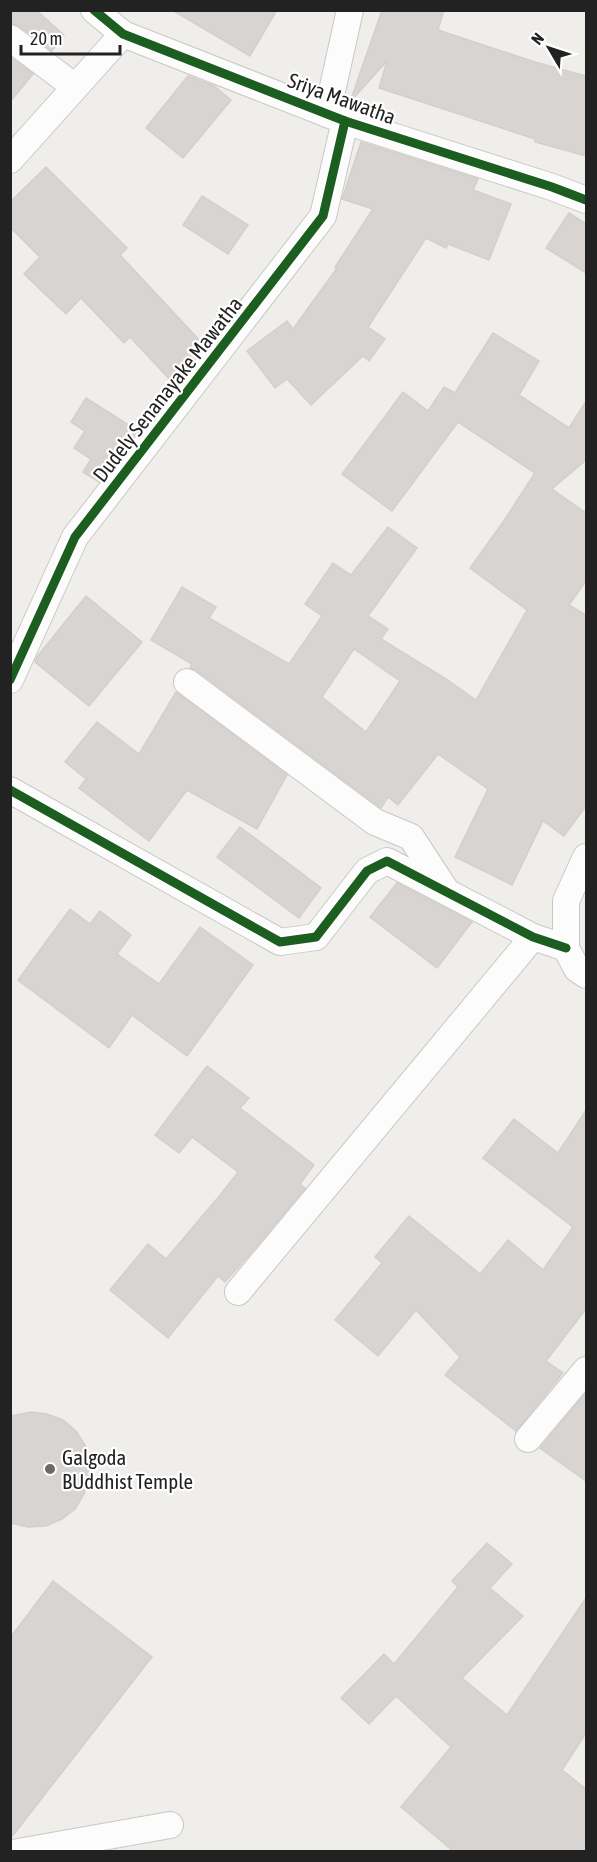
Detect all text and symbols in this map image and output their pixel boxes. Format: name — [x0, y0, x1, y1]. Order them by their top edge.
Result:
scale bar — [21, 18, 120, 56]
north arrow — [519, 18, 579, 78]
text: 20 m — [30, 28, 62, 49]
text: N — [527, 29, 547, 48]
street label: Sriya Mawatha — [285, 67, 399, 129]
street label: Dudely Senanayake Mawatha — [87, 292, 247, 486]
place label: Galgoda BUddhist Temple — [62, 1445, 193, 1493]
marker: Galgoda BUddhist Temple — [43, 1462, 57, 1476]

